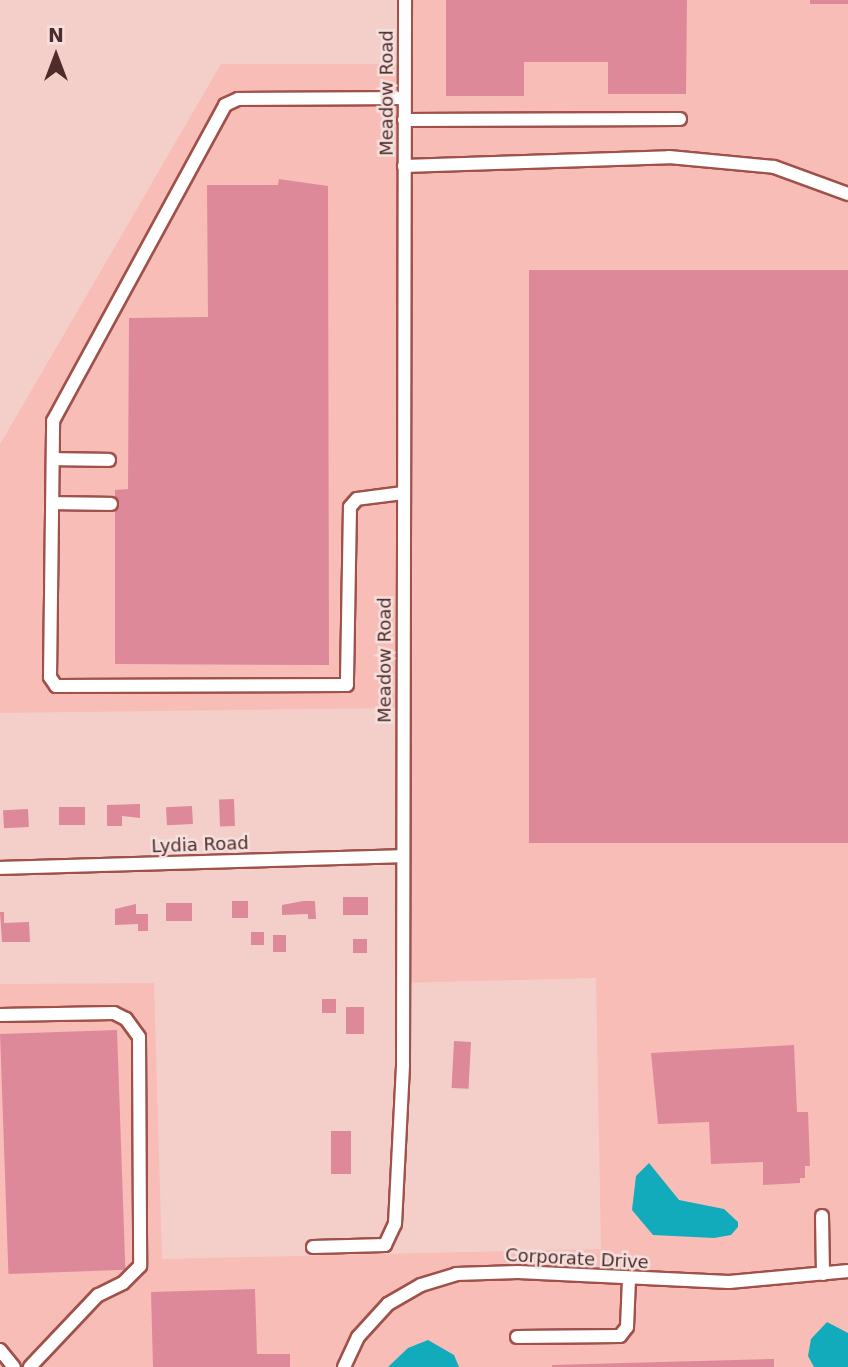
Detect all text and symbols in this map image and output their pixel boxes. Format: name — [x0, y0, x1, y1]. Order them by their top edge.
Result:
north arrow — [21, 21, 91, 91]
text: N — [48, 24, 64, 46]
street label: Meadow Road — [376, 30, 398, 156]
street label: Meadow Road — [374, 597, 396, 723]
street label: Lydia Road — [151, 833, 249, 857]
street label: Corporate Drive — [505, 1244, 649, 1274]

